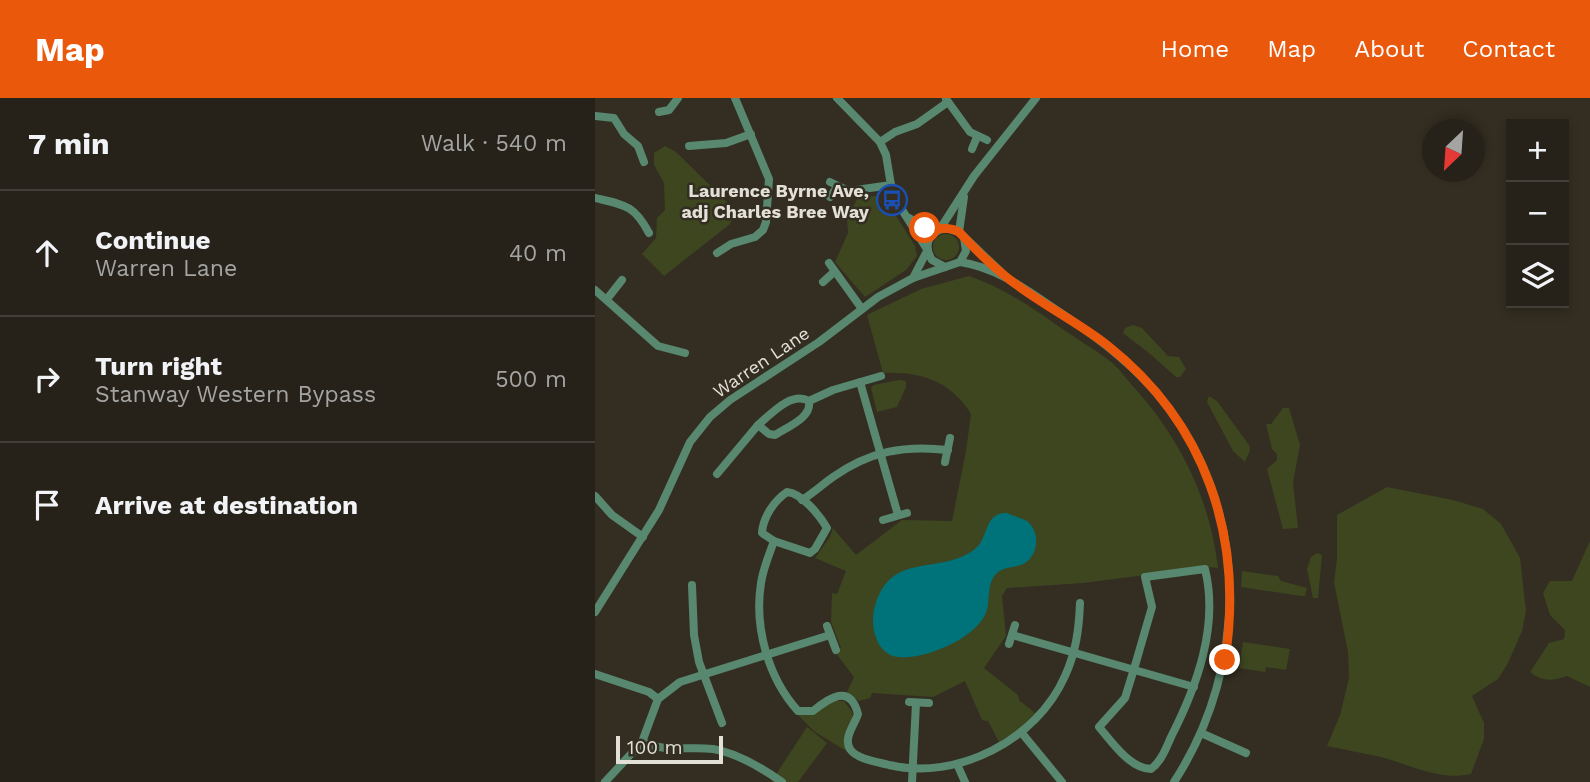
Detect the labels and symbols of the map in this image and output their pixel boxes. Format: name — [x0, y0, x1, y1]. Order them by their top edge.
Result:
north arrow — [1422, 119, 1485, 182]
place label: Laurence Byrne Ave, adj Charles Bree Way — [682, 180, 870, 222]
bus stop icon: Laurence Byrne Ave, adj Charles Bree Way — [875, 183, 909, 217]
route start — [909, 212, 940, 243]
street label: Warren Lane — [709, 322, 813, 402]
route end — [1209, 644, 1240, 675]
scale bar — [616, 733, 723, 765]

